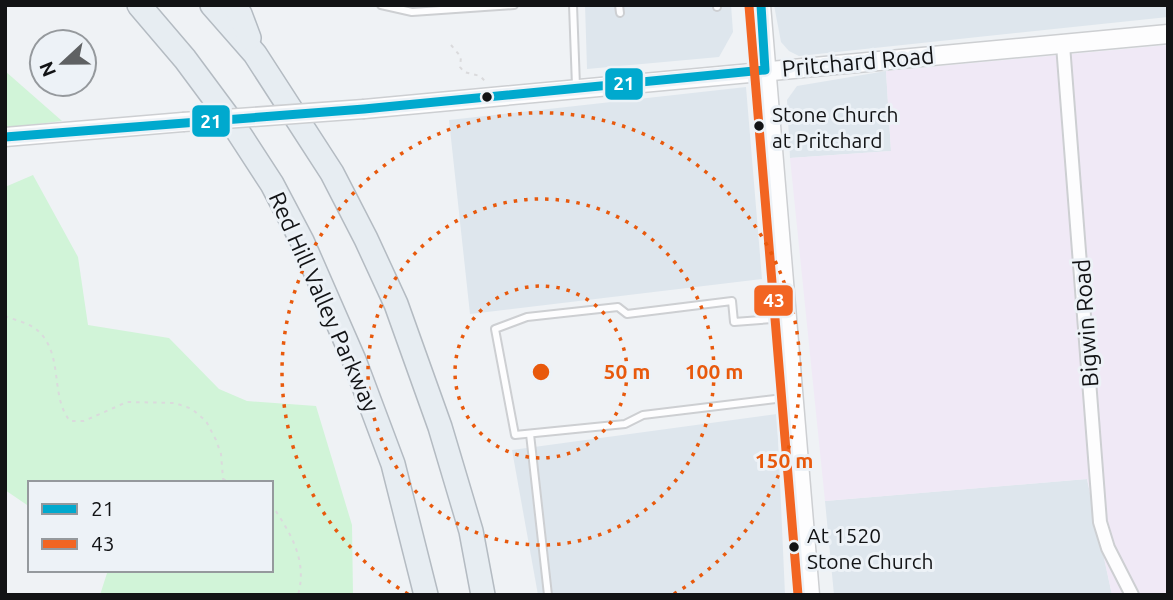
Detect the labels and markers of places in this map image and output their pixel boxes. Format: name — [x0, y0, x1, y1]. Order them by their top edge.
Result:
unlabelled marker — [480, 90, 494, 104]
place label: Stone Church at Pritchard — [772, 102, 898, 152]
marker: Stone Church at Pritchard — [752, 119, 766, 133]
centre of rings — [529, 360, 553, 384]
place label: At 1520 Stone Church — [807, 523, 933, 573]
marker: At 1520 Stone Church — [787, 540, 801, 554]

